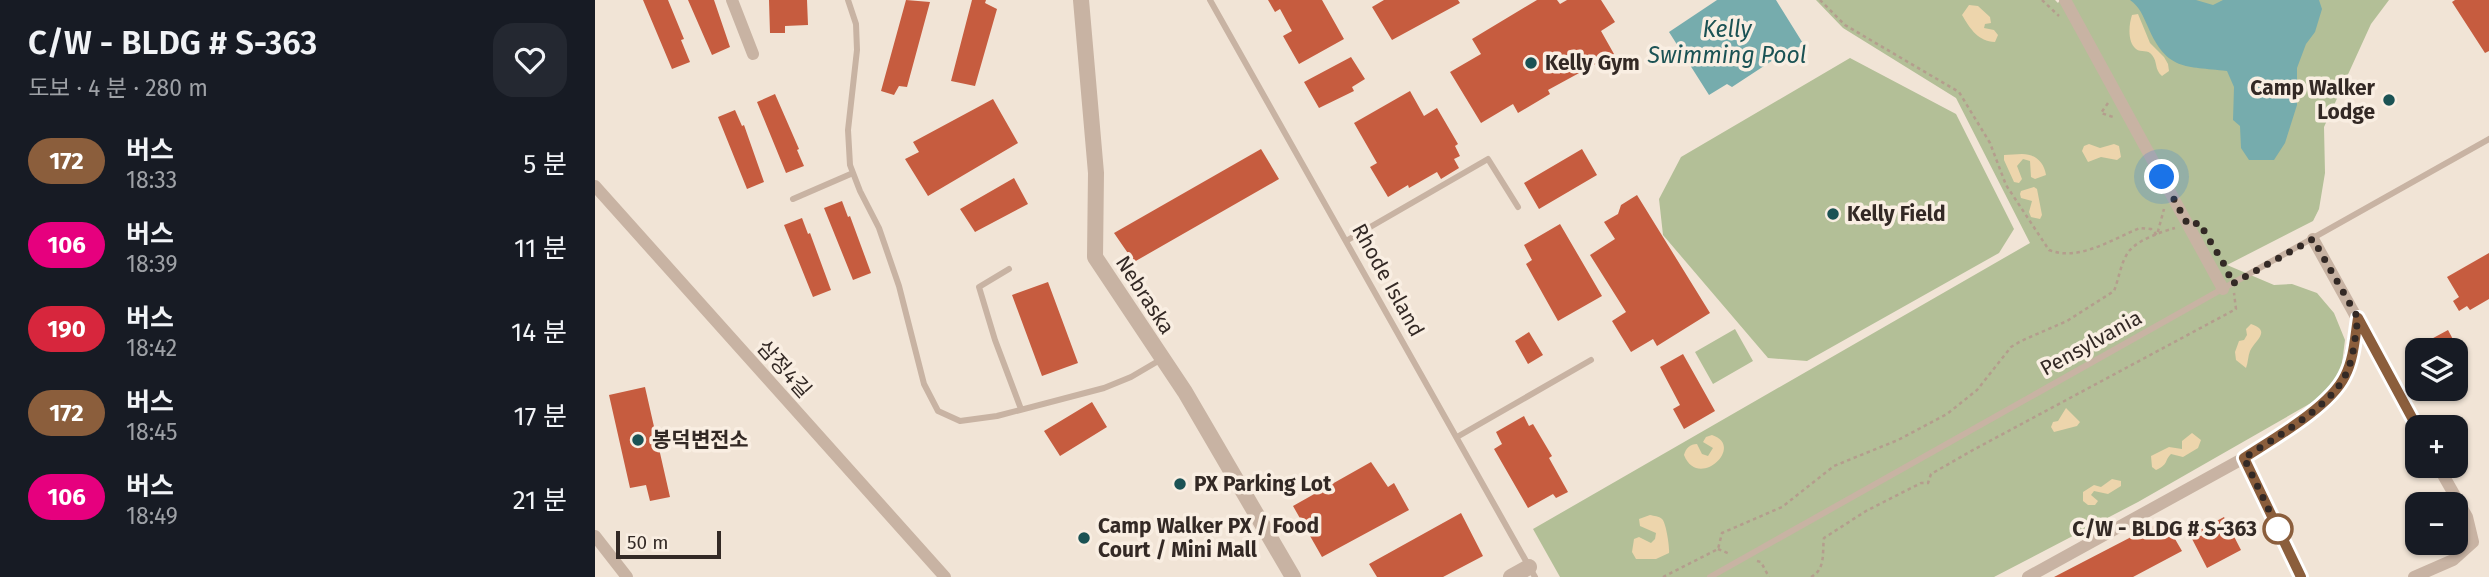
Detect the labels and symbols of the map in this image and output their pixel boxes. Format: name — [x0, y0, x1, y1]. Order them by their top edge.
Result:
water label: Kelly Swimming Pool — [1647, 15, 1806, 69]
place label: Kelly Gym — [1545, 50, 1640, 76]
marker: Kelly Gym — [1523, 55, 1539, 71]
place label: Camp Walker Lodge — [2250, 75, 2376, 125]
marker: Camp Walker Lodge — [2381, 92, 2397, 108]
your location — [2144, 159, 2179, 194]
place label: Kelly Field — [1847, 201, 1946, 227]
marker: Kelly Field — [1825, 206, 1841, 222]
street label: Rhode Island — [1346, 219, 1430, 341]
street label: Nebraska — [1110, 251, 1180, 339]
street label: Pensylvania — [2036, 304, 2146, 382]
street label: 삼정4길 — [751, 335, 817, 403]
place label: 봉덕변전소 — [652, 427, 749, 453]
marker: 봉덕변전소 — [630, 432, 646, 448]
place label: PX Parking Lot — [1194, 471, 1332, 497]
marker: PX Parking Lot — [1172, 476, 1188, 492]
place label: Camp Walker PX / Food Court / Mini Mall — [1098, 513, 1319, 563]
marker: C/W - BLDG # S-363 — [2263, 514, 2293, 544]
place label: C/W - BLDG # S-363 — [2072, 516, 2257, 542]
scale bar — [616, 528, 721, 560]
marker: Camp Walker PX / Food Court / Mini Mall — [1076, 530, 1092, 546]

